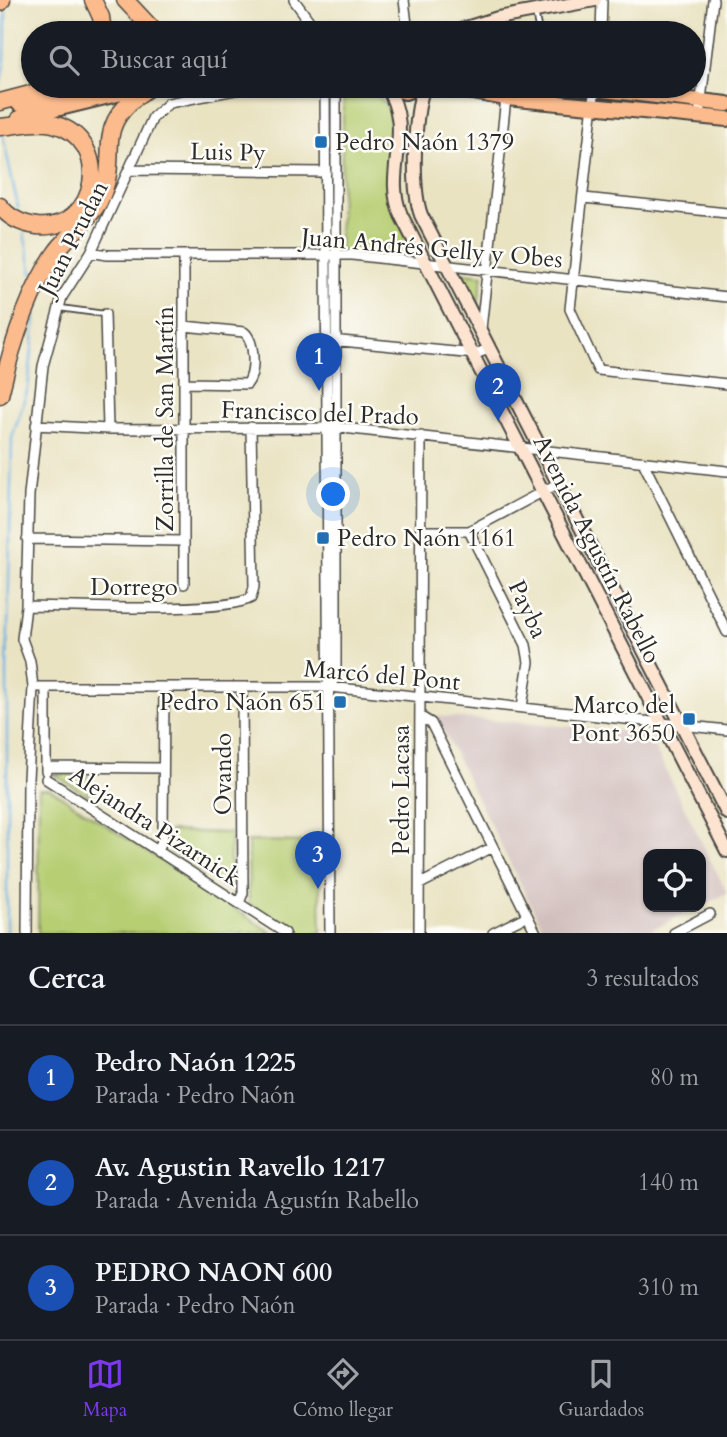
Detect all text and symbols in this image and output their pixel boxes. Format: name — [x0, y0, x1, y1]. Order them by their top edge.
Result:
search box — [21, 21, 706, 98]
icon: search — [45, 41, 83, 79]
text: Buscar aquí — [101, 42, 228, 77]
place label: Pedro Naón 1379 — [335, 126, 514, 159]
marker: Pedro Naón 1379 — [313, 134, 329, 150]
street label: Luis Py — [190, 135, 266, 170]
street label: Juan Prudan — [29, 175, 117, 304]
street label: Juan Andrés Gelly y Obes — [297, 220, 564, 276]
street label: Zorrilla de San Martín — [149, 306, 182, 532]
pin: 1 — [296, 333, 342, 391]
pin: 2 — [475, 363, 521, 421]
street label: Francisco del Prado — [221, 394, 419, 433]
street label: Avenida Agustín Rabello — [525, 429, 669, 669]
your location — [316, 477, 350, 511]
place label: Pedro Naón 1161 — [337, 522, 516, 555]
marker: Pedro Naón 1161 — [315, 530, 331, 546]
street label: Dorrego — [90, 571, 178, 604]
street label: Payba — [500, 575, 556, 644]
street label: Marcó del Pont — [302, 652, 462, 699]
place label: Pedro Naón 651 — [159, 686, 326, 719]
place label: Marco del Pont 3650 — [571, 689, 675, 750]
marker: Pedro Naón 651 — [332, 694, 348, 710]
marker: Marco del Pont 3650 — [681, 711, 697, 727]
street label: Pedro Lacasa — [385, 724, 418, 855]
street label: Ovando — [207, 733, 240, 815]
street label: Alejandra Pizarnick — [63, 759, 247, 894]
pin: 3 — [295, 831, 341, 889]
map controls — [643, 849, 706, 912]
button: locate — [643, 849, 706, 912]
text: Cerca — [28, 958, 106, 999]
text: 3 resultados — [586, 963, 699, 994]
text: Pedro Naón 1225 — [95, 1045, 296, 1080]
text: 1 — [45, 1062, 57, 1093]
text: 80 m — [650, 1062, 699, 1093]
text: Parada · Pedro Naón — [95, 1080, 296, 1111]
text: Av. Agustin Ravello 1217 — [95, 1150, 385, 1185]
text: 2 — [45, 1167, 57, 1198]
text: 140 m — [638, 1167, 699, 1198]
text: Parada · Avenida Agustín Rabello — [95, 1185, 419, 1216]
text: PEDRO NAON 600 — [95, 1255, 332, 1290]
text: 3 — [45, 1272, 57, 1303]
text: 310 m — [638, 1272, 699, 1303]
text: Parada · Pedro Naón — [95, 1290, 296, 1321]
tab: Mapa — [83, 1355, 127, 1423]
tab: Cómo llegar — [293, 1355, 393, 1423]
tab: Guardados — [559, 1355, 644, 1423]

